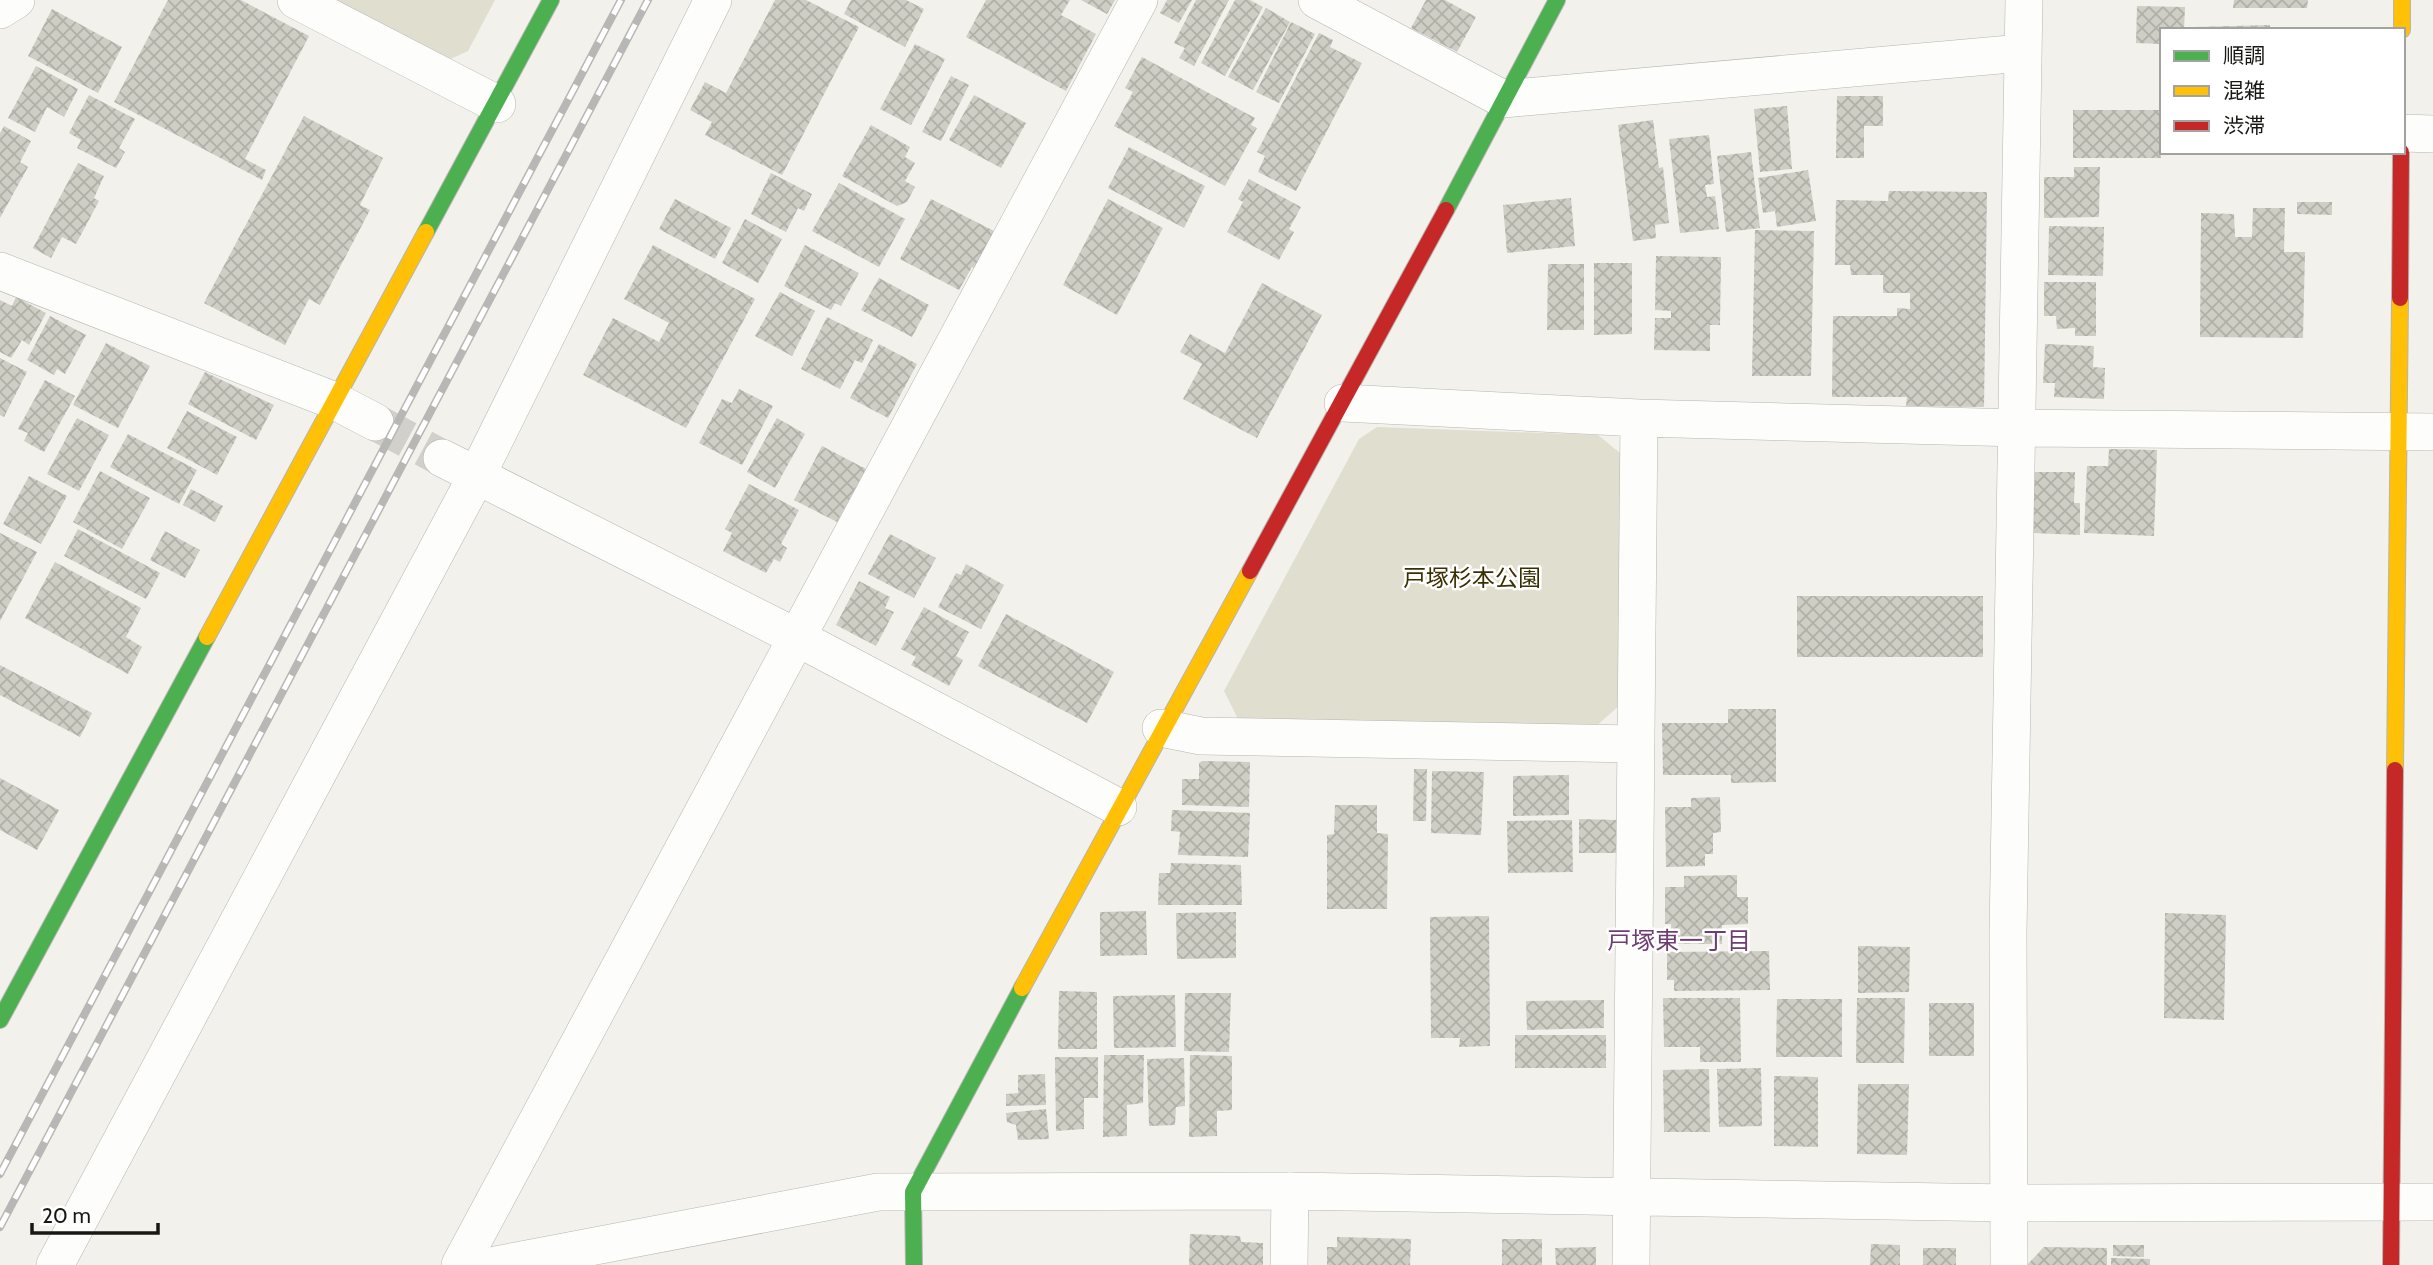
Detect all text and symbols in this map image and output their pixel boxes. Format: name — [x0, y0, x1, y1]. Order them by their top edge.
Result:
legend — [2160, 28, 2405, 154]
text: 順調 — [2223, 43, 2265, 68]
text: 混雑 — [2223, 78, 2265, 103]
text: 渋滞 — [2223, 113, 2265, 138]
park label: 戸塚杉本公園 — [1403, 564, 1541, 592]
district label: 戸塚東一丁目 — [1607, 926, 1751, 955]
scale bar — [32, 1192, 158, 1236]
text: 20 m — [42, 1203, 91, 1228]

